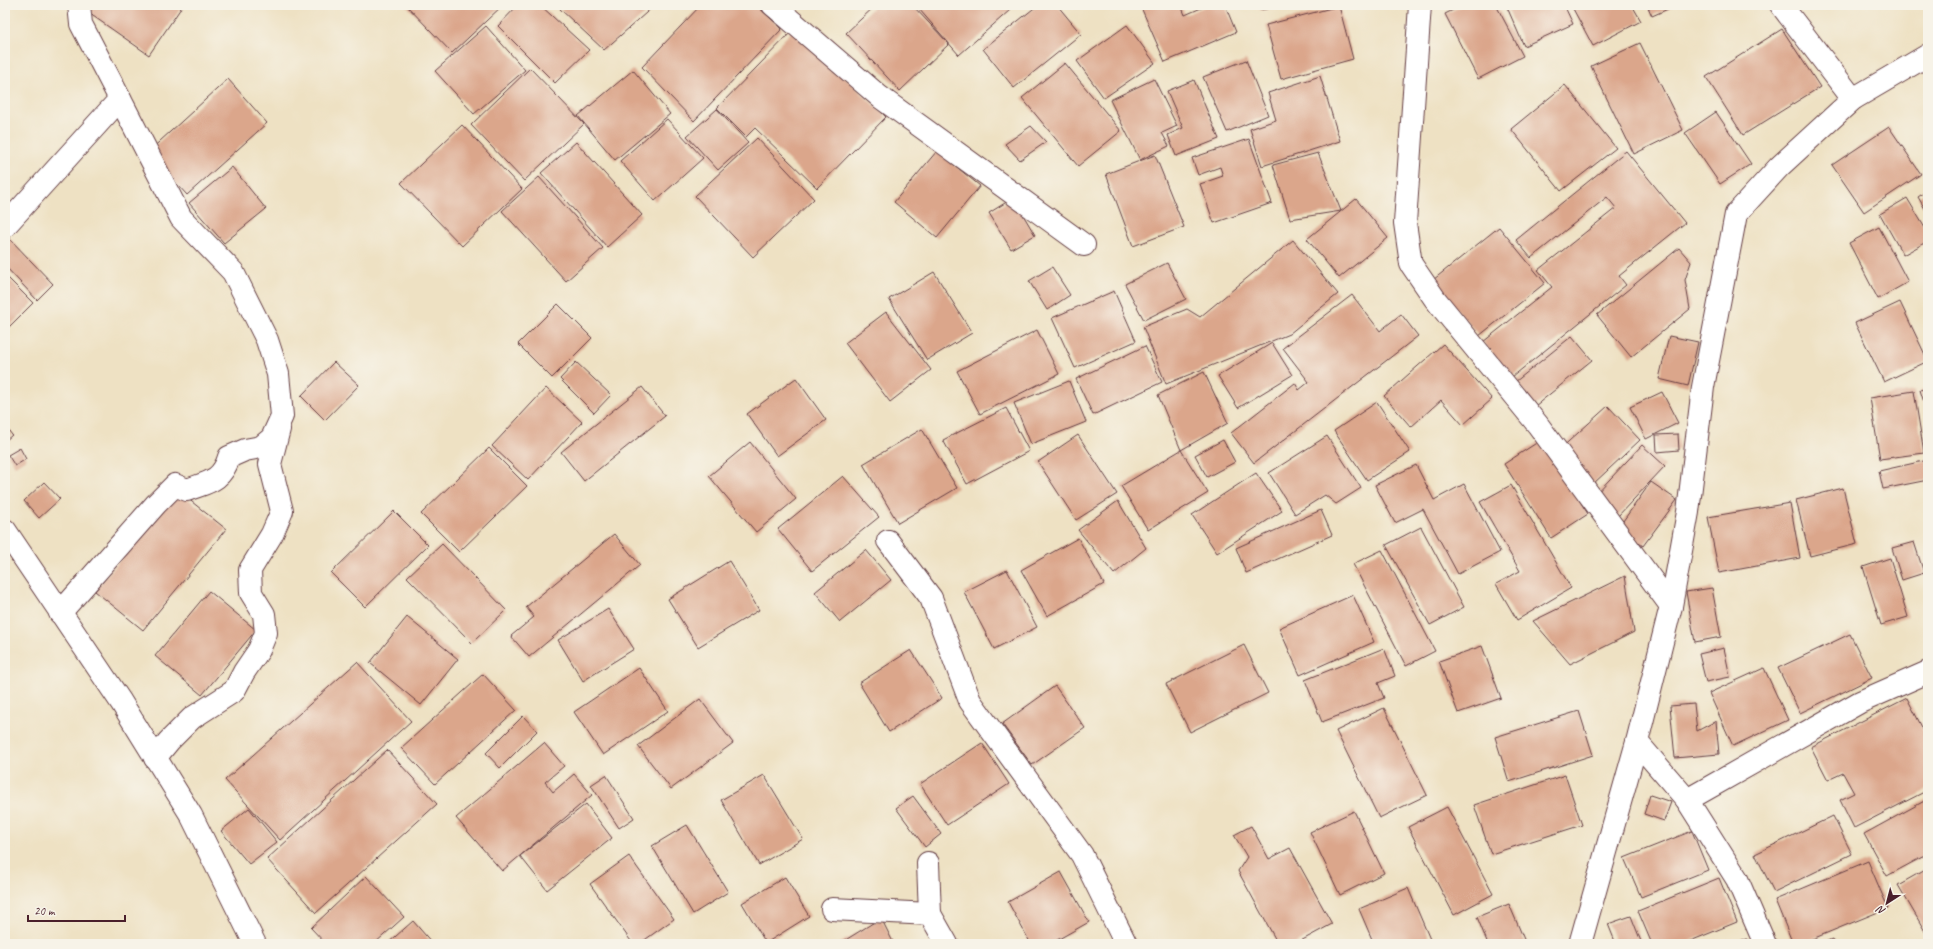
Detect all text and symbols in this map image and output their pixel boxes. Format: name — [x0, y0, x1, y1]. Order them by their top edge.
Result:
north arrow — [1867, 883, 1907, 923]
scale bar — [28, 897, 125, 923]
text: N — [1872, 902, 1888, 919]
text: 20 m — [34, 903, 56, 919]

